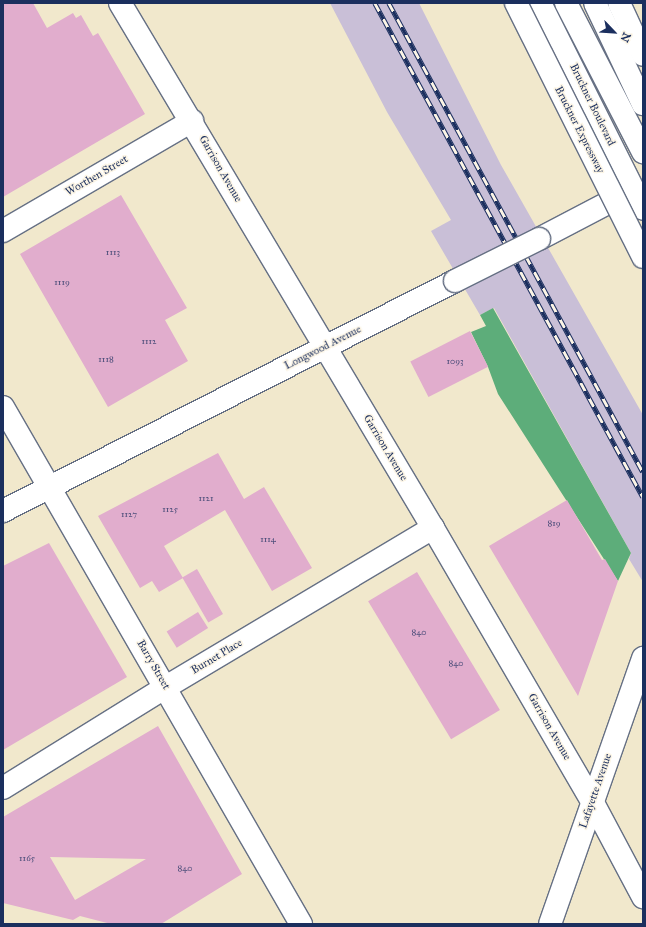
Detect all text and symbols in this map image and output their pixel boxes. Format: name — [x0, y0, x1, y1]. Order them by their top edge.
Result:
north arrow — [594, 12, 634, 52]
text: N — [617, 30, 633, 44]
street label: Bruckner Boulevard — [566, 62, 618, 148]
street label: Bruckner Expressway — [551, 84, 607, 176]
street label: Garrison Avenue — [196, 133, 244, 205]
street label: Worthen Street — [63, 153, 131, 199]
house number: 1113 — [106, 247, 120, 257]
house number: 1119 — [54, 277, 70, 287]
street label: Longwood Avenue — [282, 323, 364, 373]
house number: 1112 — [141, 336, 157, 346]
house number: 1118 — [98, 354, 114, 364]
house number: 1093 — [446, 356, 464, 366]
street label: Garrison Avenue — [360, 412, 410, 484]
house number: 1121 — [198, 493, 214, 503]
house number: 1125 — [162, 504, 178, 514]
house number: 1127 — [121, 509, 137, 519]
house number: 819 — [547, 518, 561, 528]
house number: 1114 — [260, 534, 276, 544]
house number: 840 — [411, 627, 427, 637]
street label: Burnet Place — [189, 637, 245, 677]
street label: Barry Street — [134, 638, 172, 692]
house number: 840 — [448, 658, 464, 668]
street label: Garrison Avenue — [525, 691, 573, 763]
street label: Lafayette Avenue — [577, 752, 615, 830]
house number: 1165 — [19, 853, 35, 863]
house number: 840 — [177, 863, 193, 873]

